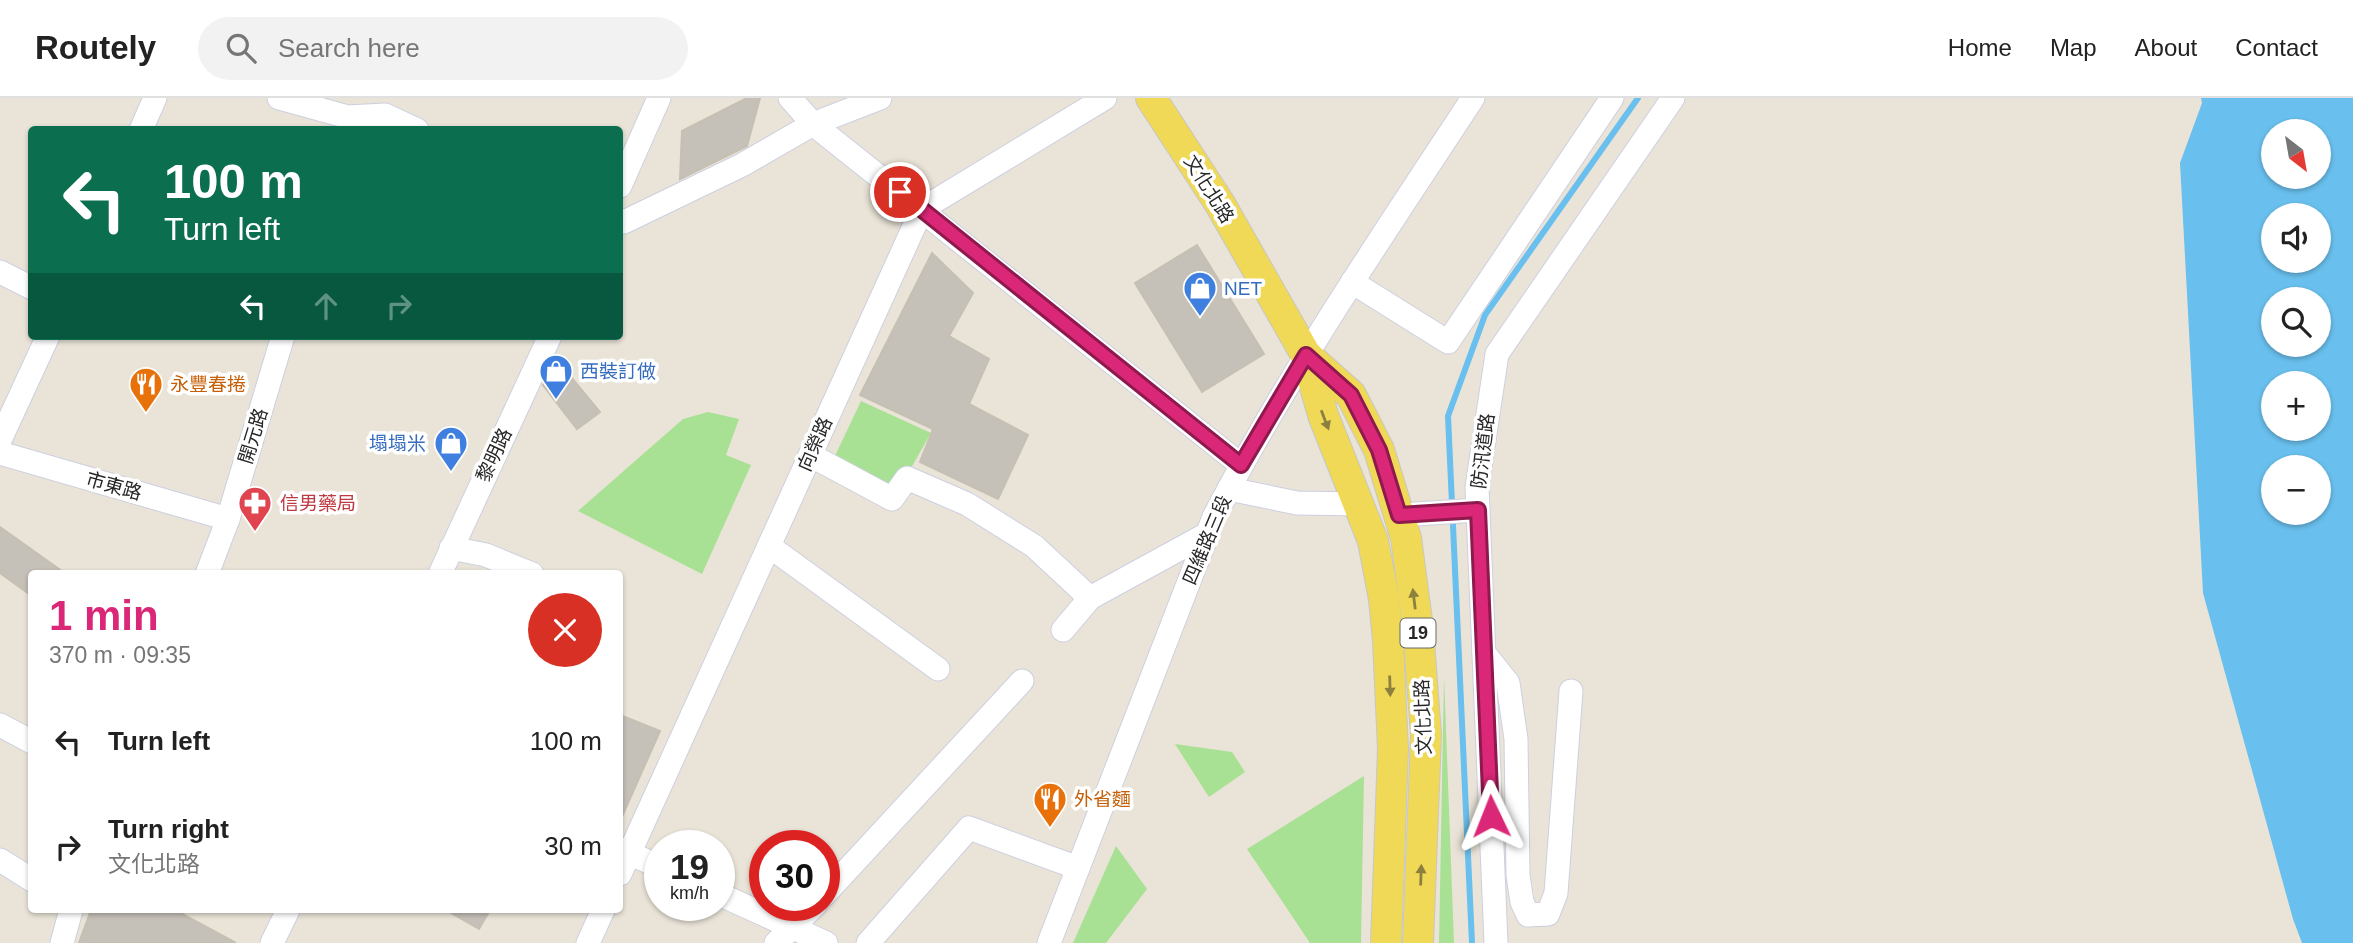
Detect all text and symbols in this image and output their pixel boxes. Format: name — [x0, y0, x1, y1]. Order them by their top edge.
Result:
search box — [198, 17, 688, 80]
text: Routely — [35, 29, 156, 66]
icon: search — [222, 29, 260, 67]
text: Search here — [278, 33, 420, 63]
text: Home — [1948, 34, 2012, 61]
text: Map — [2050, 34, 2097, 61]
text: About — [2135, 34, 2197, 61]
text: Contact — [2235, 34, 2318, 61]
north arrow — [2261, 119, 2331, 189]
map controls — [2261, 119, 2331, 525]
street label: 文化北路 — [1180, 151, 1238, 227]
icon: left — [49, 154, 140, 245]
text: 100 m — [164, 154, 303, 208]
pin — [870, 162, 930, 222]
icon: arrive — [881, 173, 919, 211]
button: sound — [2261, 203, 2331, 273]
text: Turn left — [164, 211, 280, 247]
shop icon: NET — [1181, 269, 1219, 318]
place label: NET — [1224, 278, 1262, 299]
icon: left — [234, 287, 272, 325]
icon: ahead — [307, 287, 345, 325]
icon: right — [380, 287, 418, 325]
button: search — [2261, 287, 2331, 357]
shop icon: 西裝訂做 — [537, 352, 575, 401]
place label: 西裝訂做 — [580, 361, 656, 382]
restaurant icon: 永豐春捲 — [127, 365, 165, 414]
button: + — [2261, 371, 2331, 441]
place label: 永豐春捲 — [170, 374, 246, 395]
street label: 開元路 — [235, 406, 271, 466]
one-way arrow — [1320, 410, 1331, 431]
street label: 防汛道路 — [1468, 412, 1498, 490]
street label: 向榮路 — [794, 414, 836, 474]
shop icon: 塌塌米 — [432, 424, 470, 473]
street label: 黎明路 — [472, 425, 516, 485]
place label: 塌塌米 — [369, 433, 426, 454]
button: − — [2261, 455, 2331, 525]
street label: 市東路 — [84, 468, 144, 504]
pharmacy icon: 信男藥局 — [236, 484, 274, 533]
street label: 四維路三段 — [1179, 492, 1235, 588]
place label: 信男藥局 — [280, 493, 356, 514]
one-way arrow — [1408, 588, 1419, 610]
text: 1 min — [49, 592, 159, 639]
button: close — [528, 593, 602, 667]
road number: 19 — [1400, 618, 1436, 648]
text: 370 m · 09:35 — [49, 642, 191, 668]
one-way arrow — [1385, 676, 1396, 698]
street label: 文化北路 — [1411, 679, 1435, 755]
icon: left — [49, 723, 87, 761]
text: Turn left — [108, 726, 210, 756]
text: 100 m — [530, 726, 602, 756]
position arrow — [1454, 779, 1528, 853]
restaurant icon: 外省麵 — [1031, 780, 1069, 829]
place label: 外省麵 — [1074, 789, 1131, 810]
text: Turn right — [108, 814, 229, 844]
icon: right — [49, 828, 87, 866]
speed limit sign: 30 — [749, 830, 840, 921]
text: 30 m — [544, 831, 602, 861]
text: 19 — [670, 847, 709, 886]
text: 文化北路 — [108, 851, 200, 877]
one-way arrow — [1415, 864, 1427, 886]
text: km/h — [670, 883, 709, 903]

